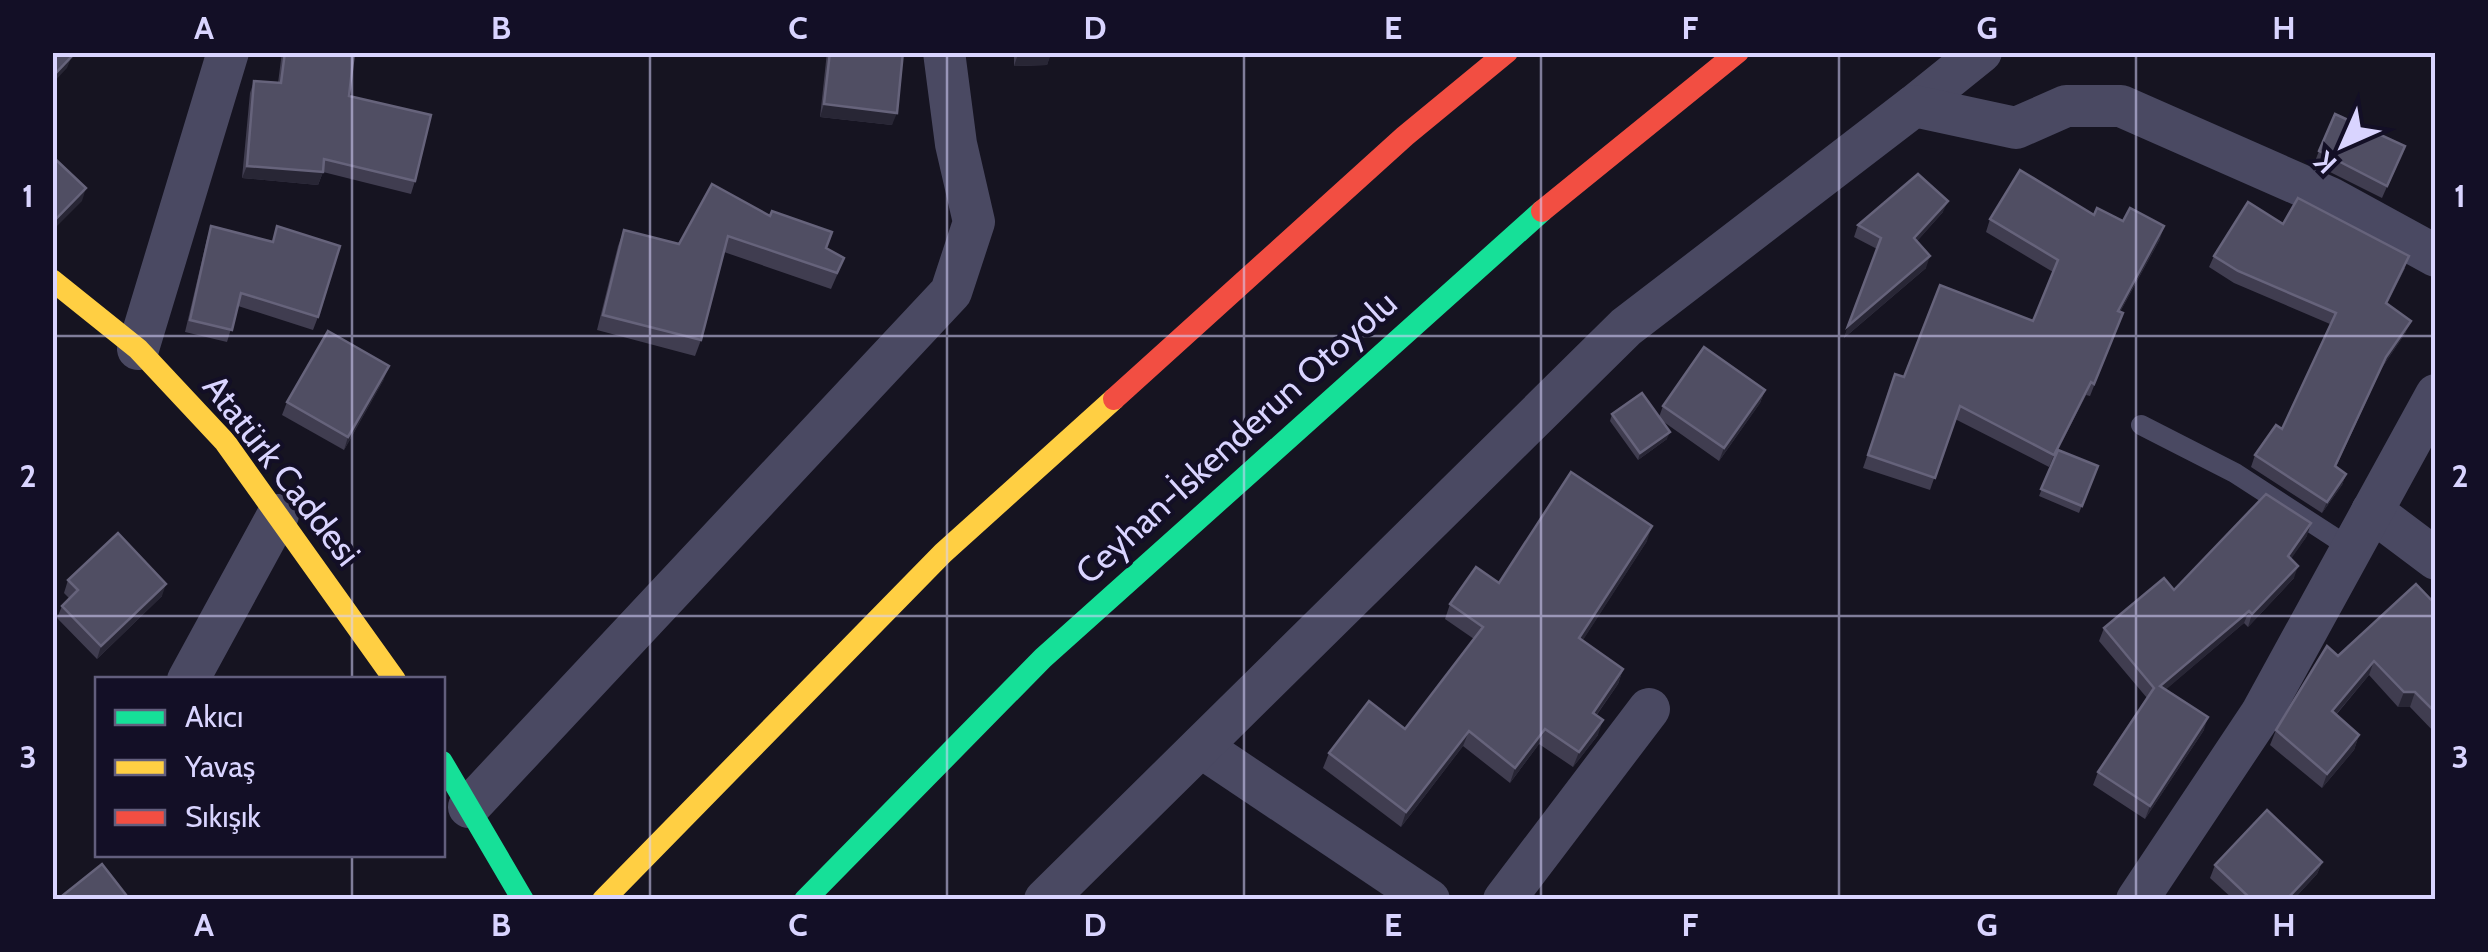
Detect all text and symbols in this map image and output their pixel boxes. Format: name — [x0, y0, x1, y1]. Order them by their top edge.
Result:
text: A — [194, 8, 214, 47]
text: B — [491, 8, 511, 47]
text: C — [788, 8, 808, 47]
text: D — [1083, 8, 1107, 47]
text: E — [1384, 8, 1402, 47]
text: F — [1682, 8, 1699, 47]
text: G — [1976, 8, 1998, 47]
text: H — [2272, 8, 2296, 47]
north arrow — [2293, 95, 2393, 195]
text: K — [2307, 144, 2344, 181]
text: 1 — [22, 176, 34, 215]
text: 1 — [2454, 176, 2466, 215]
street label: Ceyhan-İskenderun Otoyolu — [1067, 281, 1405, 593]
street label: Atatürk Caddesi — [194, 366, 370, 574]
text: 2 — [20, 456, 36, 495]
text: 2 — [2452, 456, 2468, 495]
legend — [95, 677, 445, 857]
text: Akıcı — [185, 698, 243, 735]
text: 3 — [19, 737, 37, 776]
text: 3 — [2451, 737, 2469, 776]
text: Yavaş — [184, 748, 255, 785]
text: Sıkışık — [185, 798, 261, 835]
text: A — [194, 905, 214, 944]
text: B — [491, 905, 511, 944]
text: C — [788, 905, 808, 944]
text: D — [1083, 905, 1107, 944]
text: E — [1384, 905, 1402, 944]
text: F — [1682, 905, 1699, 944]
text: G — [1976, 905, 1998, 944]
text: H — [2272, 905, 2296, 944]

